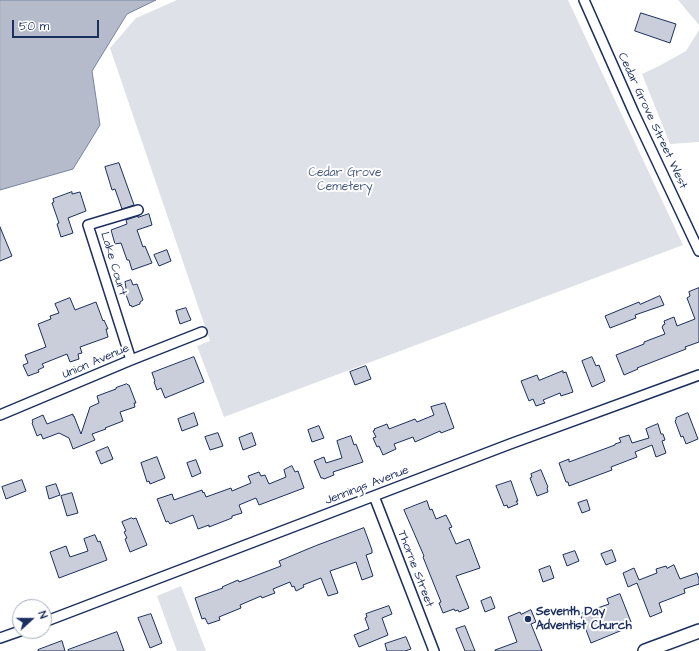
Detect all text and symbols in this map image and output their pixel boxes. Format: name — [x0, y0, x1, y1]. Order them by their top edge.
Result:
scale bar — [14, 12, 101, 38]
text: 50 m — [19, 18, 49, 35]
street label: Cedar Grove Street West — [614, 51, 690, 191]
park label: Cedar Grove Cemetery — [308, 166, 382, 194]
street label: Lake Court — [96, 230, 130, 298]
street label: Union Avenue — [60, 341, 132, 383]
street label: Jennings Avenue — [323, 463, 411, 509]
street label: Thorne Street — [394, 529, 436, 609]
north arrow — [12, 599, 52, 639]
place label: Seventh Day Adventist Church — [536, 605, 632, 633]
text: N — [34, 609, 51, 621]
marker: Seventh Day Adventist Church — [523, 614, 533, 624]

